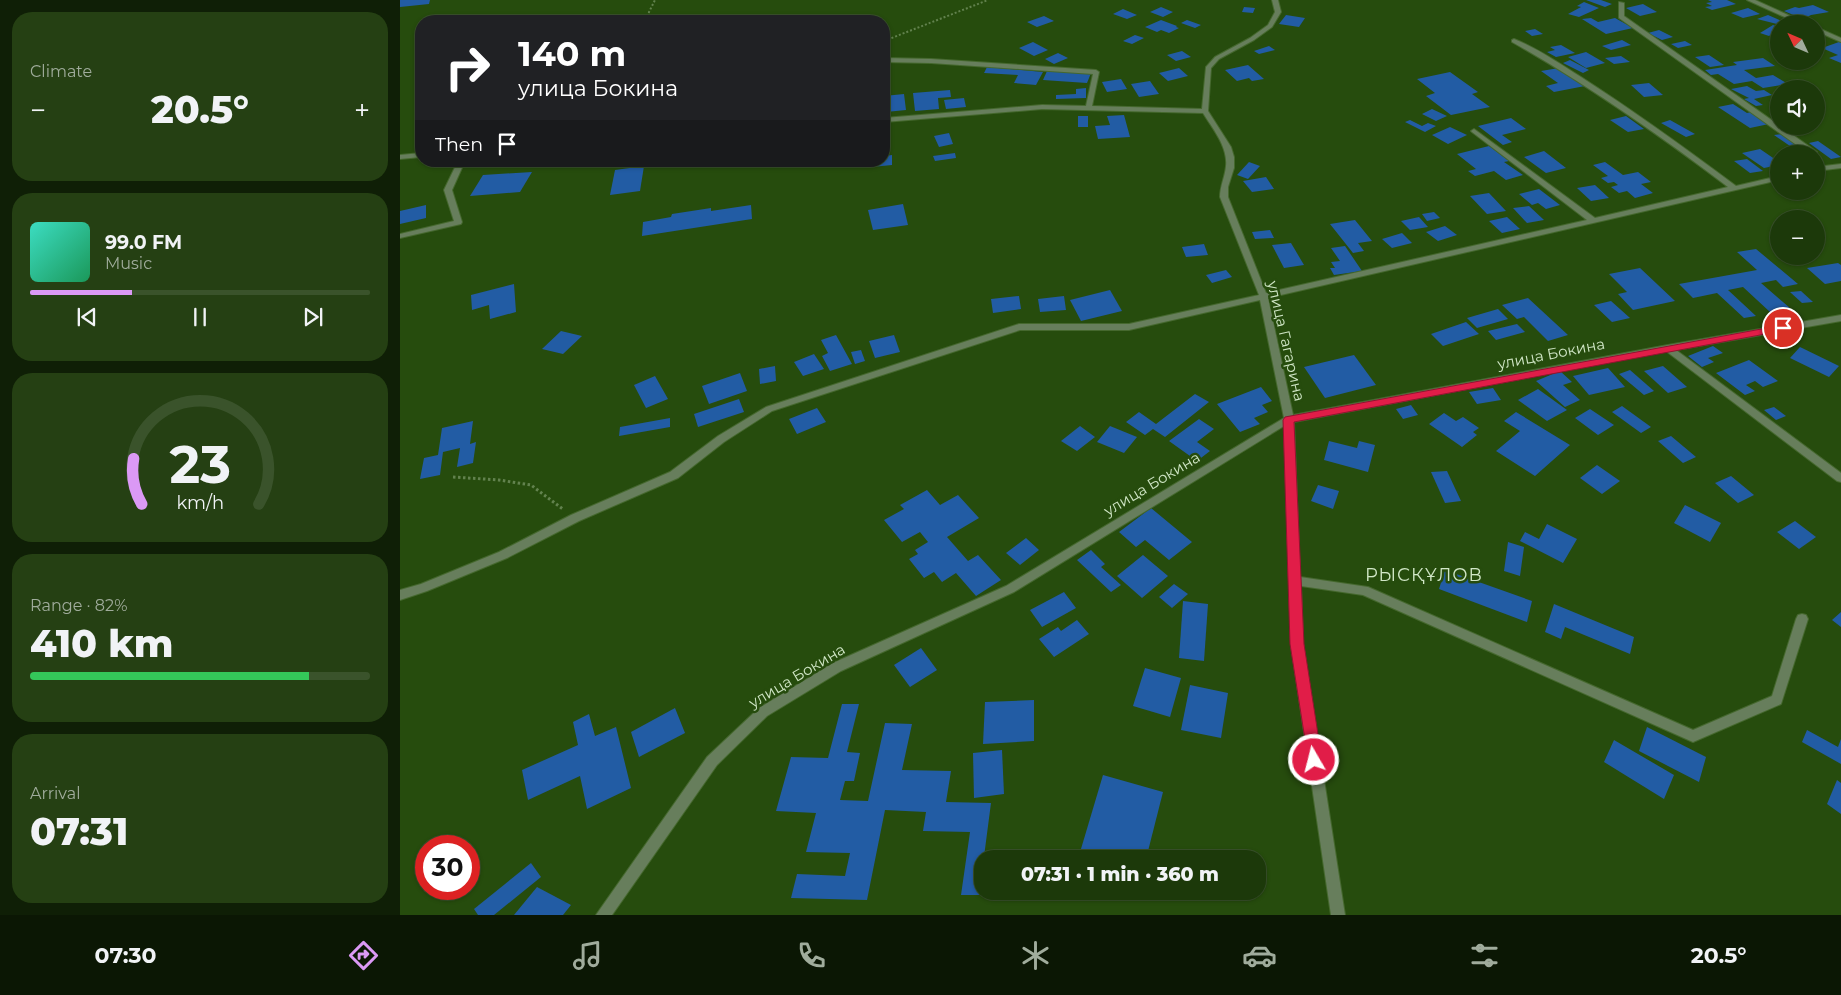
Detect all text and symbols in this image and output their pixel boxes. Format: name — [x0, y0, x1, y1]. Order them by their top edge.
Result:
north arrow — [1770, 15, 1825, 70]
map controls — [1770, 15, 1825, 265]
text: 140 m — [518, 32, 626, 75]
icon: right — [435, 35, 500, 100]
text: Climate — [30, 62, 92, 81]
text: улица Бокина — [518, 75, 678, 102]
button: sound — [1770, 80, 1825, 135]
text: 20.5° — [151, 86, 249, 133]
text: − — [30, 93, 46, 127]
text: + — [354, 93, 370, 127]
icon: arrive — [493, 130, 521, 158]
text: Then — [435, 133, 483, 156]
button: + — [1770, 145, 1825, 200]
button: − — [1770, 210, 1825, 265]
text: 99.0 FM — [105, 231, 182, 254]
text: Music — [105, 254, 152, 273]
street label: улица Гагарина — [1263, 278, 1310, 403]
icon: previous — [73, 303, 101, 331]
icon: pause — [186, 303, 214, 331]
icon: next — [299, 303, 327, 331]
pin — [1762, 307, 1804, 349]
icon: arrive — [1769, 314, 1797, 342]
street label: улица Бокина — [1495, 334, 1606, 373]
text: 23 — [169, 433, 231, 496]
street label: улица Бокина — [1099, 447, 1203, 520]
text: km/h — [176, 492, 224, 513]
district label: РЫСҚҰЛОВ — [1365, 564, 1483, 586]
text: Range · 82% — [30, 596, 128, 615]
text: 410 km — [30, 620, 174, 667]
street label: улица Бокина — [744, 639, 848, 712]
position arrow — [1287, 733, 1339, 785]
text: Arrival — [30, 784, 80, 803]
text: 07:31 — [30, 808, 128, 855]
speed limit sign: 30 — [415, 835, 480, 900]
text: 07:31 · 1 min · 360 m — [1021, 863, 1219, 886]
icon: directions — [346, 938, 381, 973]
icon: music — [570, 938, 605, 973]
icon: phone — [794, 938, 829, 973]
icon: climate — [1018, 938, 1053, 973]
icon: car — [1242, 938, 1277, 973]
icon: filters — [1467, 938, 1502, 973]
text: 07:30 — [95, 942, 156, 969]
text: 20.5° — [1691, 942, 1746, 969]

